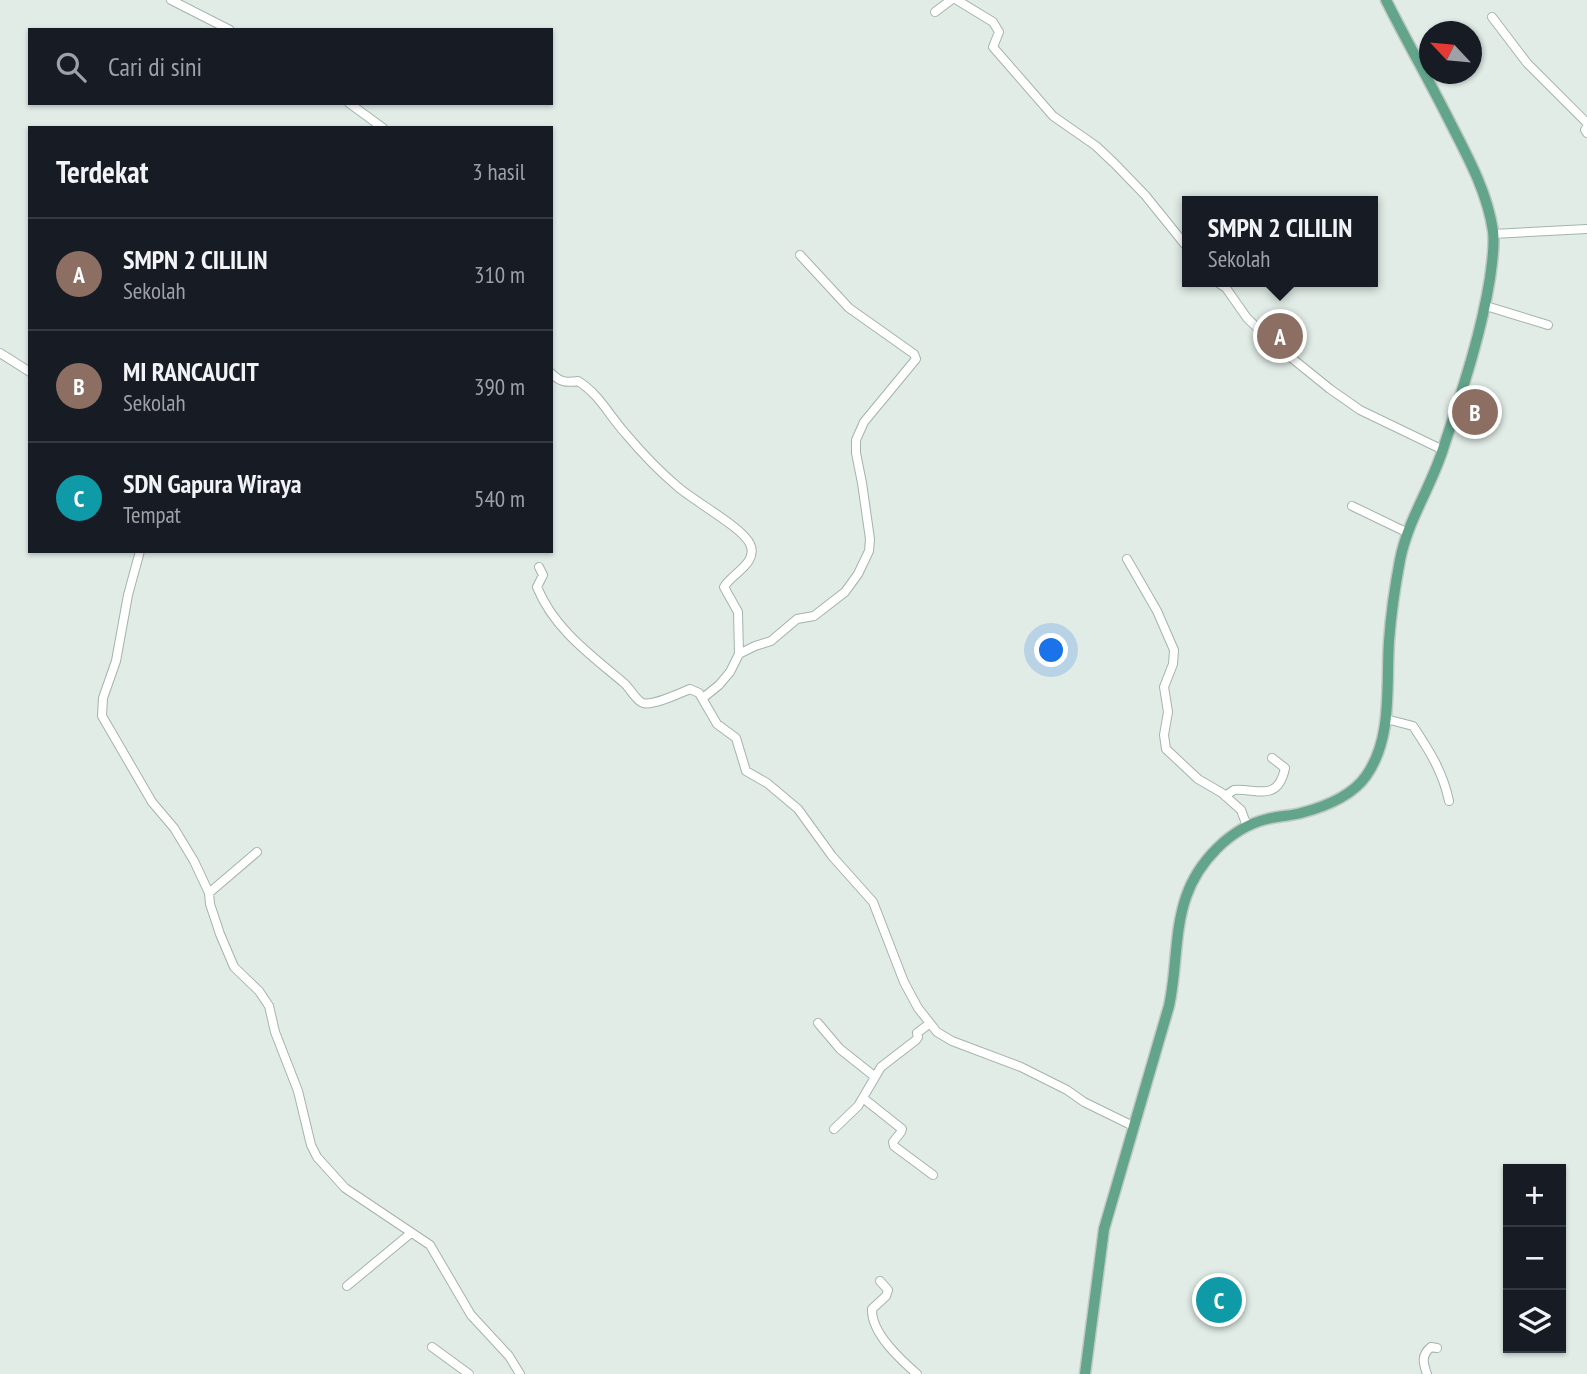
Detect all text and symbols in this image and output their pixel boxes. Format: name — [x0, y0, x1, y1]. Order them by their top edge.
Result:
north arrow — [1419, 21, 1482, 84]
search box — [28, 28, 553, 105]
icon: search — [52, 48, 90, 86]
text: Cari di sini — [108, 50, 202, 83]
text: Terdekat — [56, 152, 148, 191]
text: 3 hasil — [472, 157, 525, 186]
popup — [1182, 196, 1378, 287]
text: SMPN 2 CILILIN — [1208, 211, 1352, 244]
text: SMPN 2 CILILIN — [123, 243, 267, 276]
text: Sekolah — [1208, 244, 1270, 273]
text: A — [73, 260, 85, 289]
text: 310 m — [474, 260, 525, 289]
text: Sekolah — [123, 276, 186, 305]
pin: A — [1257, 310, 1303, 362]
text: MI RANCAUCIT — [123, 355, 259, 388]
text: B — [73, 372, 85, 401]
text: 390 m — [474, 372, 525, 401]
pin: B — [1452, 386, 1498, 438]
text: Sekolah — [123, 388, 186, 417]
text: SDN Gapura Wiraya — [123, 467, 302, 500]
text: C — [74, 484, 84, 513]
text: 540 m — [474, 484, 525, 513]
text: Tempat — [123, 500, 181, 529]
your location — [1034, 633, 1068, 667]
map controls — [1503, 1164, 1566, 1353]
button: + — [1503, 1164, 1566, 1227]
button: − — [1503, 1227, 1566, 1290]
pin: C — [1196, 1274, 1242, 1326]
button: layers — [1503, 1290, 1566, 1353]

